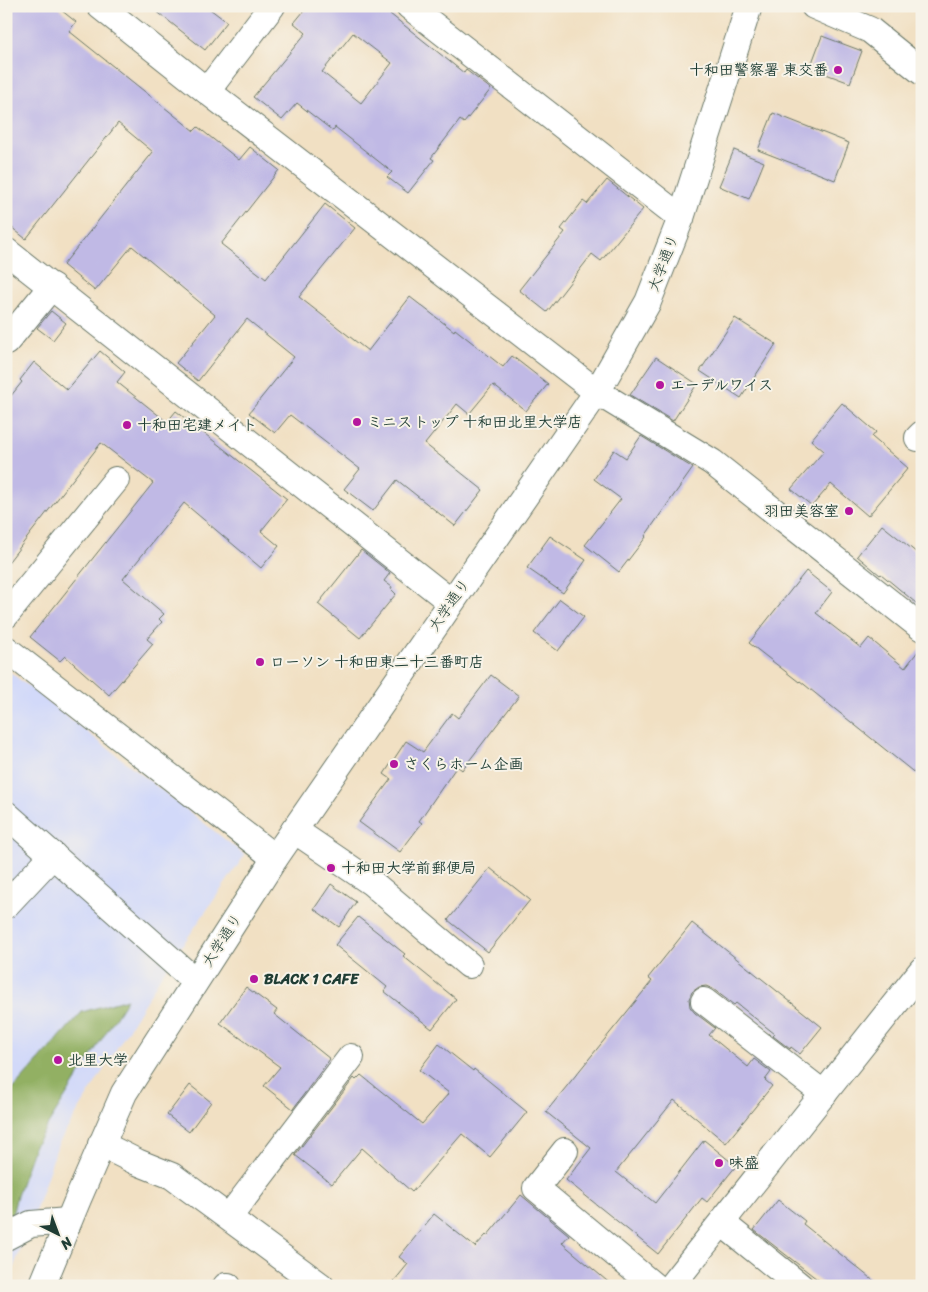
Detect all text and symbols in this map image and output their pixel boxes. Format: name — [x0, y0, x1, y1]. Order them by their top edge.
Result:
place label: 十和田警察署 東交番 — [689, 57, 828, 83]
marker: 十和田警察署 東交番 — [832, 64, 844, 76]
street label: 大学通り — [640, 230, 686, 296]
place label: エーデルワイス — [670, 372, 773, 398]
marker: エーデルワイス — [654, 379, 666, 391]
place label: ミニストップ 十和田北里大学店 — [367, 409, 582, 435]
place label: 十和田宅建メイト — [137, 412, 257, 438]
marker: ミニストップ 十和田北里大学店 — [351, 416, 363, 428]
marker: 十和田宅建メイト — [121, 419, 133, 431]
place label: 羽田美容室 — [764, 498, 839, 524]
marker: 羽田美容室 — [843, 505, 855, 517]
street label: 大学通り — [421, 573, 477, 637]
place label: ローソン 十和田東二十三番町店 — [270, 649, 484, 675]
marker: ローソン 十和田東二十三番町店 — [254, 656, 266, 668]
place label: さくらホーム企画 — [404, 751, 523, 777]
marker: さくらホーム企画 — [388, 758, 400, 770]
place label: 十和田大学前郵便局 — [341, 855, 476, 881]
marker: 十和田大学前郵便局 — [325, 862, 337, 874]
street label: 大学通り — [195, 908, 249, 972]
place label: BLACK 1 CAFE — [264, 966, 360, 992]
marker: BLACK 1 CAFE — [248, 973, 260, 985]
place label: 北里大学 — [68, 1047, 128, 1073]
marker: 北里大学 — [52, 1054, 64, 1066]
place label: 味盛 — [729, 1150, 759, 1176]
marker: 味盛 — [713, 1157, 725, 1169]
north arrow — [32, 1210, 82, 1260]
text: N — [54, 1230, 79, 1256]

